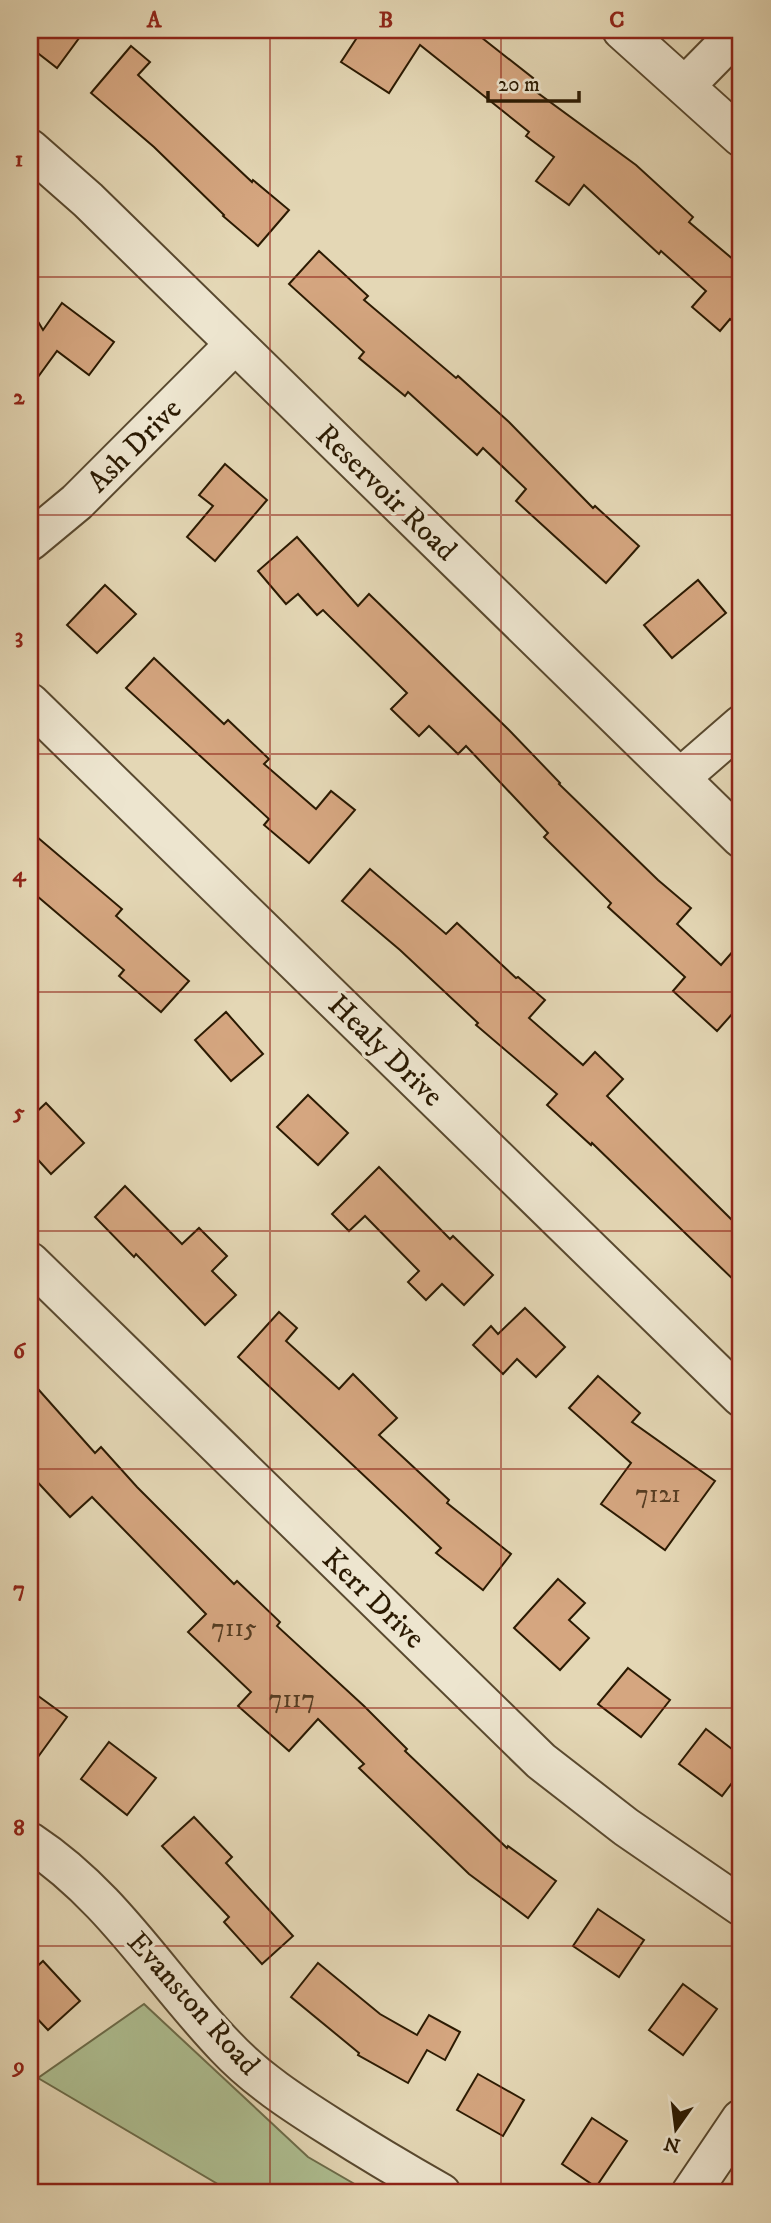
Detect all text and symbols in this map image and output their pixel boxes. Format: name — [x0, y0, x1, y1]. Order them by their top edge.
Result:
text: A — [146, 6, 163, 35]
text: B — [379, 6, 393, 35]
text: C — [609, 6, 625, 35]
scale bar — [488, 60, 578, 104]
text: 20 m — [498, 72, 540, 98]
text: 1 — [15, 145, 23, 174]
text: 2 — [13, 383, 25, 412]
street label: Ash Drive — [80, 391, 190, 501]
street label: Reservoir Road — [308, 417, 464, 569]
text: 3 — [15, 622, 23, 651]
text: 4 — [12, 860, 27, 889]
street label: Healy Drive — [320, 987, 450, 1115]
text: 5 — [12, 1098, 25, 1127]
text: 6 — [13, 1337, 27, 1366]
house number: 7121 — [635, 1478, 681, 1511]
street label: Kerr Drive — [314, 1541, 432, 1657]
text: 7 — [13, 1575, 25, 1604]
house number: 7115 — [211, 1612, 257, 1645]
house number: 7117 — [269, 1683, 315, 1716]
text: 8 — [13, 1814, 25, 1843]
street label: Evanston Road — [119, 1924, 267, 2084]
text: 9 — [11, 2052, 25, 2081]
north arrow — [642, 2094, 712, 2164]
text: N — [662, 2131, 683, 2157]

